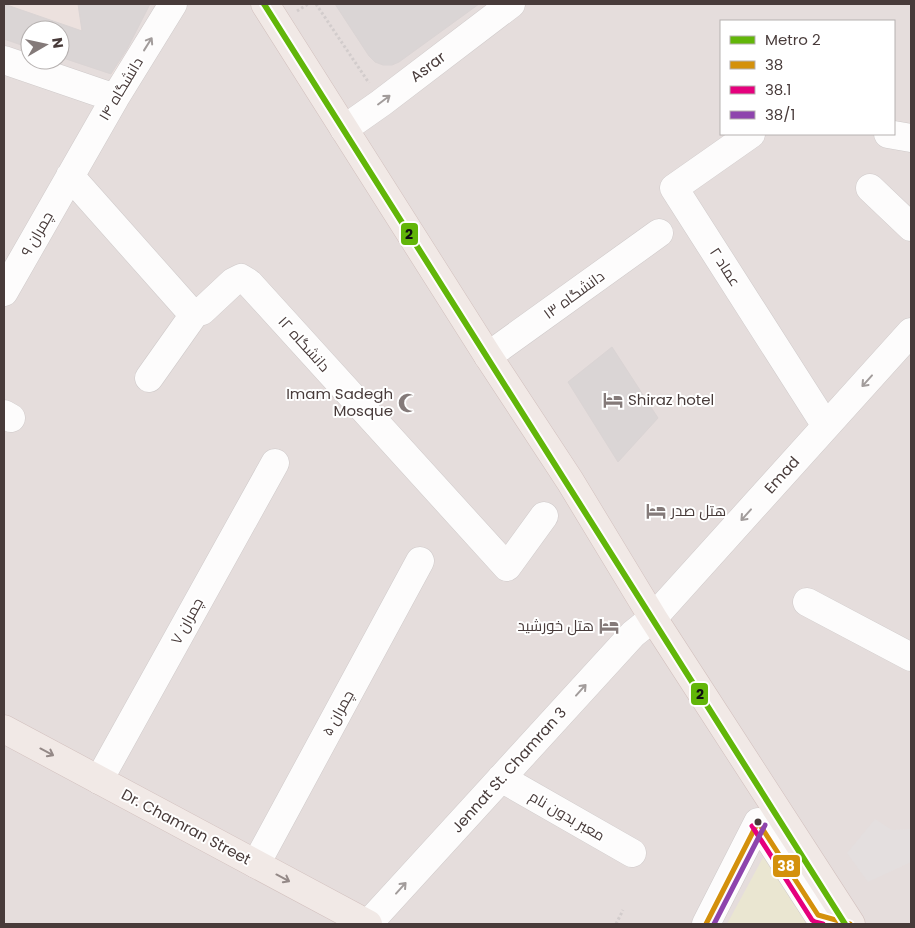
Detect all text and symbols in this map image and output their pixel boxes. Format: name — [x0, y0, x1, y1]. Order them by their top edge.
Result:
north arrow — [20, 20, 70, 70]
legend — [720, 20, 895, 135]
text: Metro 2 — [765, 29, 821, 50]
text: N — [47, 36, 69, 50]
one-way arrow — [144, 37, 154, 51]
street label: Asrar — [406, 46, 450, 87]
street label: دانشگاه ۱۴ — [93, 53, 148, 124]
text: 38 — [765, 54, 783, 75]
text: 38.1 — [765, 79, 791, 100]
one-way arrow — [377, 95, 390, 106]
text: 38/1 — [765, 104, 795, 125]
street label: چمران ۹ — [15, 207, 58, 260]
line badge: 2 — [400, 222, 419, 246]
text: 2 — [405, 224, 413, 244]
street label: عماد ۲ — [705, 243, 746, 290]
street label: دانشگاه ۱۳ — [539, 265, 609, 324]
street label: دانشگاه ۱۲ — [274, 311, 335, 376]
one-way arrow — [861, 375, 873, 388]
place label: Imam Sadegh Mosque — [286, 383, 393, 421]
hotel icon: Shiraz hotel — [602, 389, 624, 411]
place label: Shiraz hotel — [628, 389, 714, 410]
mosque icon: Imam Sadegh Mosque — [397, 392, 419, 414]
street label: Emad — [759, 451, 804, 498]
hotel icon: هتل صدر — [645, 500, 667, 522]
place label: هتل صدر — [670, 500, 726, 521]
one-way arrow — [740, 508, 752, 521]
street label: چمران ۷ — [165, 594, 208, 648]
place label: هتل خورشید — [517, 615, 594, 636]
hotel icon: هتل خورشید — [598, 615, 620, 637]
line badge: 2 — [690, 682, 709, 706]
one-way arrow — [575, 684, 587, 697]
text: 2 — [696, 684, 704, 704]
street label: چمران ۵ — [316, 686, 359, 739]
street label: Jennat St. Chamran 3 — [446, 702, 571, 837]
one-way arrow — [39, 747, 54, 757]
street label: Dr. Chamran Street — [118, 784, 254, 869]
street label: معبر بدون نام — [526, 785, 609, 846]
unlabelled marker — [753, 817, 763, 827]
line badge: 38 — [772, 854, 801, 878]
text: 38 — [777, 856, 795, 876]
one-way arrow — [275, 873, 290, 883]
one-way arrow — [395, 882, 407, 895]

